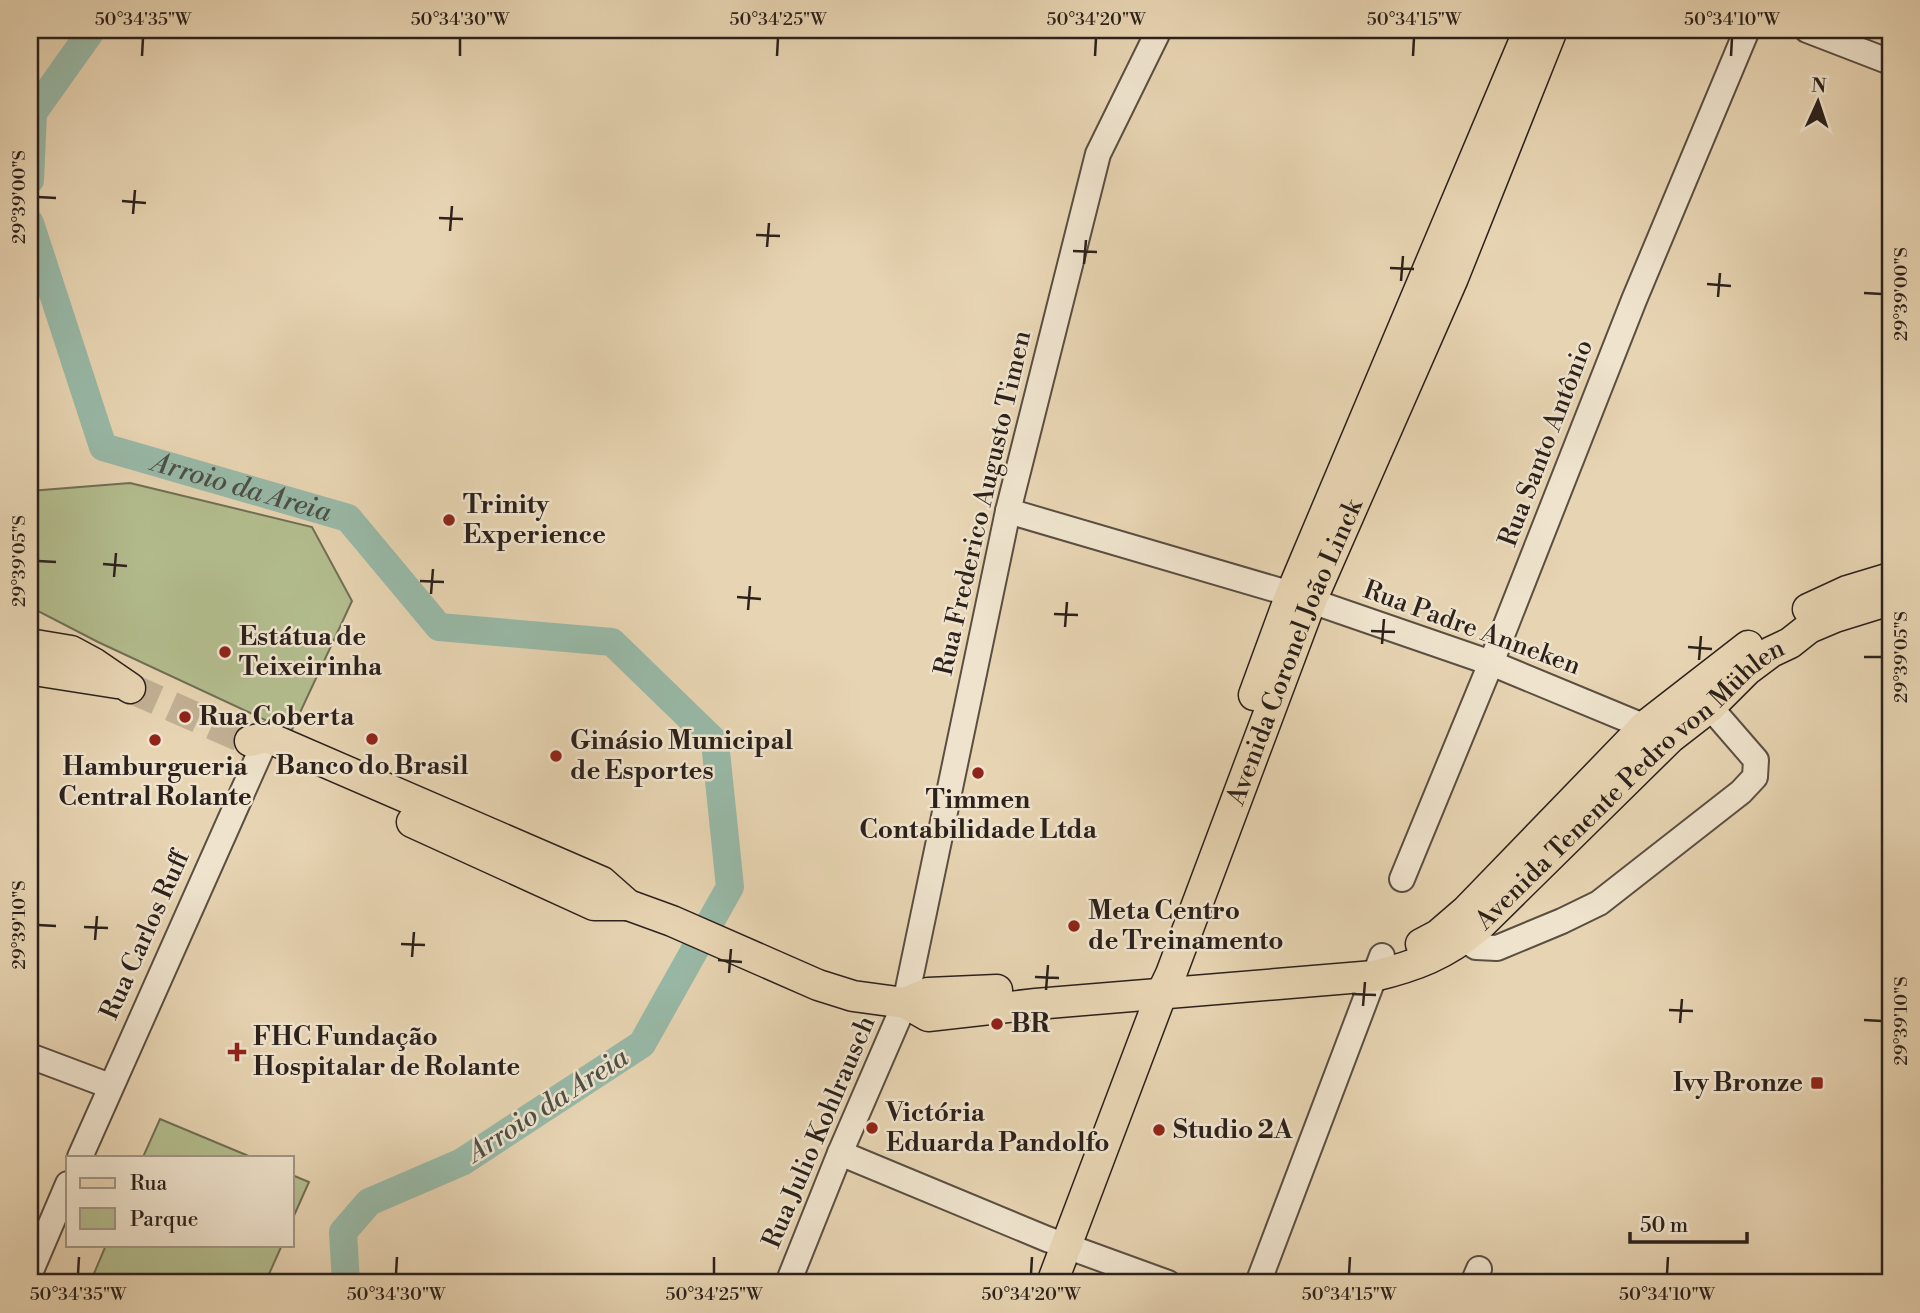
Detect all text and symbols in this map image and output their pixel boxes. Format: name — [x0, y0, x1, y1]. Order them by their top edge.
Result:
text: 50°34'35"W — [95, 8, 192, 31]
text: 50°34'30"W — [411, 8, 510, 31]
text: 50°34'25"W — [730, 8, 827, 31]
text: 50°34'20"W — [1047, 8, 1146, 31]
text: 50°34'15"W — [1367, 8, 1462, 31]
text: 50°34'10"W — [1684, 8, 1781, 31]
north arrow — [1784, 66, 1854, 136]
text: N — [1811, 74, 1827, 98]
text: 29°39'00"S — [8, 150, 31, 244]
text: 29°39'00"S — [1890, 247, 1913, 341]
street label: Rua Frederico Augusto Timen — [928, 327, 1038, 679]
street label: Rua Santo Antônio — [1492, 335, 1600, 551]
water label: Arroio da Areia — [145, 444, 336, 530]
place label: Trinity Experience — [463, 489, 606, 551]
street label: Avenida Coronel João Linck — [1219, 493, 1370, 811]
marker: Trinity Experience — [441, 512, 457, 528]
text: 29°39'05"S — [8, 515, 31, 607]
street label: Rua Padre Anneken — [1359, 574, 1585, 682]
text: 29°39'05"S — [1890, 611, 1913, 703]
place label: Estátua de Teixeirinha — [239, 621, 383, 683]
street label: Avenida Tenente Pedro von Mühlen — [1468, 632, 1790, 937]
marker: Estátua de Teixeirinha — [217, 644, 233, 660]
place label: Rua Coberta — [199, 701, 355, 733]
marker: Rua Coberta — [177, 709, 193, 725]
place label: Ginásio Municipal de Esportes — [570, 725, 793, 787]
marker: Banco do Brasil — [364, 731, 380, 747]
marker: Hamburgueria Central Rolante — [147, 732, 163, 748]
marker: Ginásio Municipal de Esportes — [548, 748, 564, 764]
place label: Banco do Brasil — [276, 750, 469, 782]
place label: Hamburgueria Central Rolante — [58, 751, 252, 813]
marker: Timmen Contabilidade Ltda — [970, 765, 986, 781]
place label: Timmen Contabilidade Ltda — [859, 784, 1098, 846]
street label: Rua Carlos Ruff — [93, 844, 197, 1025]
text: 29°39'10"S — [8, 880, 31, 970]
place label: Meta Centro de Treinamento — [1088, 895, 1284, 957]
marker: Meta Centro de Treinamento — [1066, 918, 1082, 934]
text: 29°39'10"S — [1890, 976, 1913, 1066]
place label: BR — [1011, 1008, 1051, 1040]
street label: Rua Julio Kohlrausch — [756, 1011, 882, 1253]
marker: BR — [989, 1016, 1005, 1032]
place label: FHC Fundação Hospitalar de Rolante — [253, 1021, 520, 1083]
water label: Arroio da Areia — [458, 1040, 636, 1172]
marker: FHC Fundação Hospitalar de Rolante — [227, 1042, 247, 1062]
place label: Ivy Bronze — [1673, 1067, 1803, 1099]
marker: Ivy Bronze — [1809, 1075, 1825, 1091]
place label: Victória Eduarda Pandolfo — [885, 1097, 1110, 1159]
place label: Studio 2A — [1173, 1114, 1293, 1146]
marker: Victória Eduarda Pandolfo — [864, 1120, 880, 1136]
marker: Studio 2A — [1151, 1122, 1167, 1138]
legend — [66, 1156, 294, 1246]
text: Rua — [130, 1171, 167, 1197]
scale bar — [1630, 1201, 1747, 1245]
text: Parque — [130, 1207, 198, 1233]
text: 50 m — [1640, 1213, 1688, 1239]
text: 50°34'35"W — [30, 1283, 127, 1306]
text: 50°34'30"W — [347, 1283, 446, 1306]
text: 50°34'25"W — [666, 1283, 763, 1306]
text: 50°34'20"W — [982, 1283, 1081, 1306]
text: 50°34'15"W — [1302, 1283, 1397, 1306]
text: 50°34'10"W — [1619, 1283, 1716, 1306]

